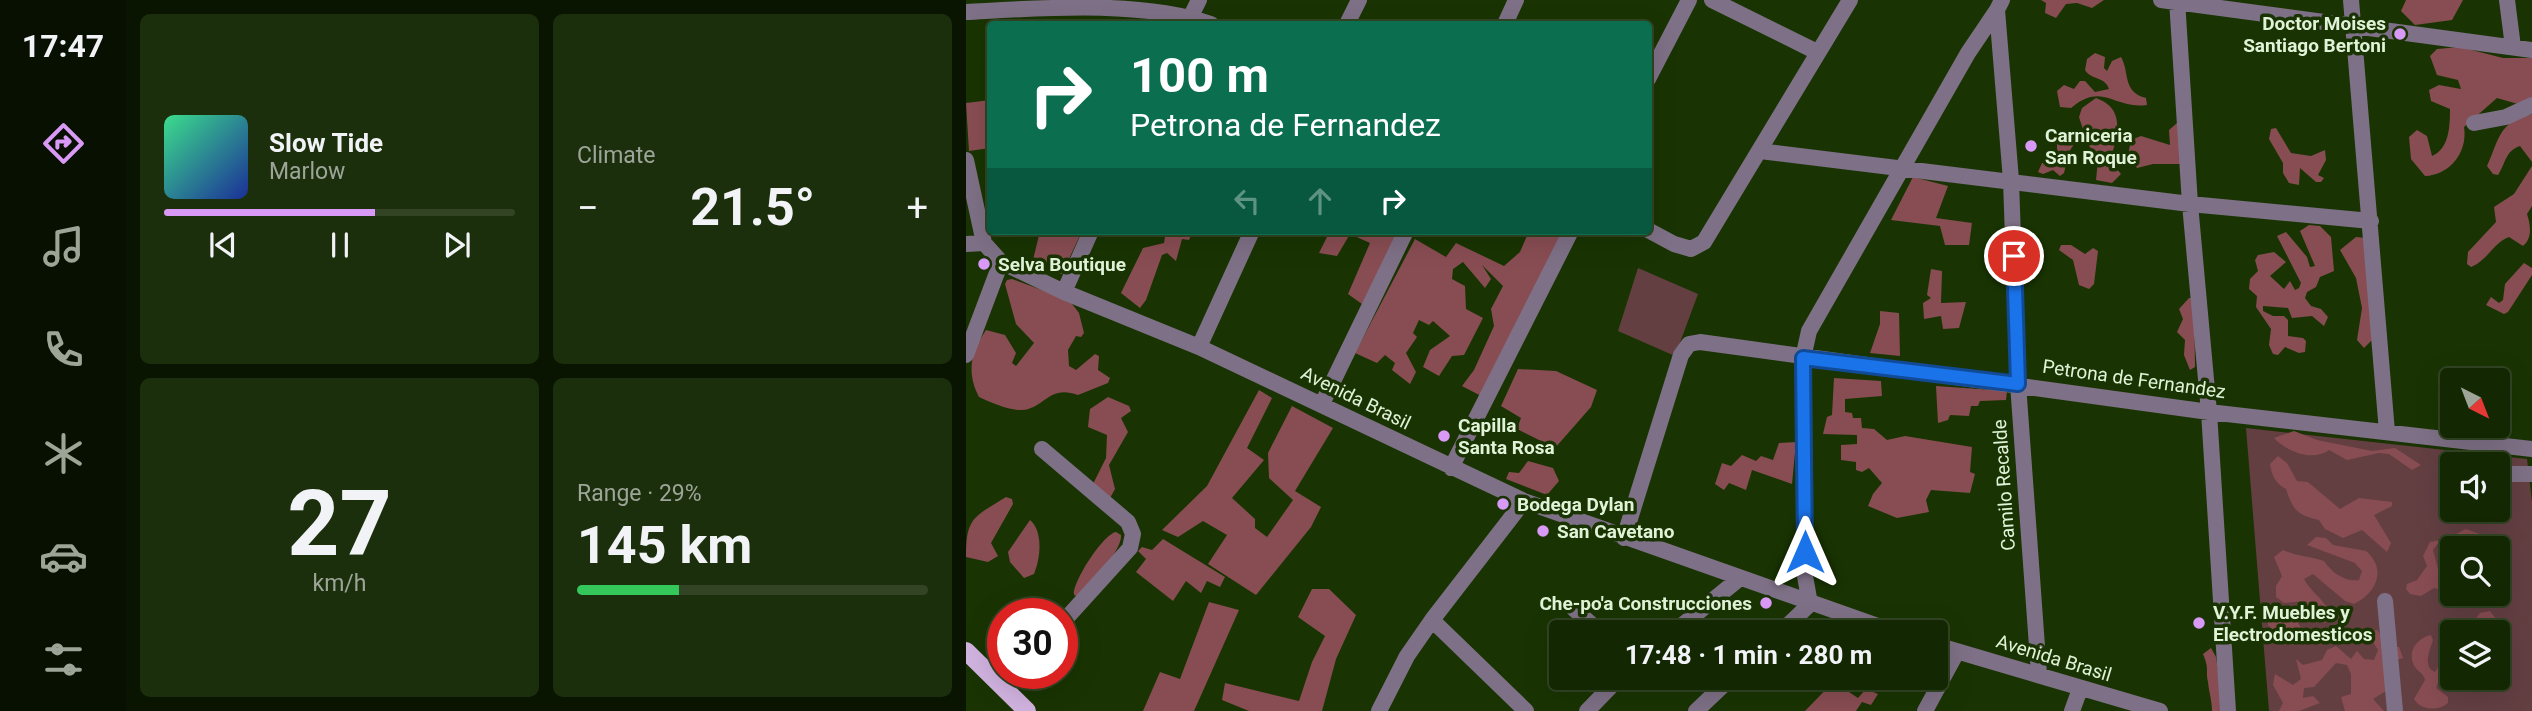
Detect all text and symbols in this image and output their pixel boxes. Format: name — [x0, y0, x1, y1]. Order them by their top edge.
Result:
place label: Doctor Moises Santiago Bertoni — [2243, 12, 2386, 57]
marker: Doctor Moises Santiago Bertoni — [2392, 26, 2408, 42]
text: 17:47 — [22, 27, 104, 65]
text: 100 m — [1130, 47, 1269, 104]
icon: right — [1015, 49, 1106, 140]
text: Petrona de Fernandez — [1130, 106, 1441, 144]
icon: directions — [39, 119, 88, 168]
place label: Carniceria San Roque — [2045, 124, 2137, 169]
text: Slow Tide — [269, 128, 383, 158]
marker: Carniceria San Roque — [2023, 138, 2039, 154]
text: Climate — [577, 142, 656, 169]
text: Marlow — [269, 158, 345, 185]
text: 21.5° — [690, 177, 815, 238]
icon: left — [1228, 182, 1266, 220]
icon: ahead — [1301, 182, 1339, 220]
icon: right — [1374, 182, 1412, 220]
text: − — [577, 186, 599, 230]
text: + — [906, 186, 928, 230]
icon: music — [39, 222, 88, 271]
icon: previous — [204, 226, 242, 264]
icon: pause — [321, 226, 359, 264]
icon: next — [438, 226, 476, 264]
pin — [1984, 226, 2044, 286]
icon: arrive — [1995, 237, 2033, 275]
place label: Selva Boutique — [998, 253, 1126, 276]
marker: Selva Boutique — [976, 256, 992, 272]
icon: phone — [39, 325, 88, 374]
street label: Petrona de Fernandez — [2041, 355, 2227, 403]
street label: Avenida Brasil — [1297, 362, 1415, 434]
north arrow — [2440, 368, 2510, 438]
map controls — [2440, 368, 2510, 690]
place label: Capilla Santa Rosa — [1458, 414, 1555, 459]
street label: Camilo Recalde — [1988, 419, 2020, 551]
marker: Capilla Santa Rosa — [1436, 428, 1452, 444]
icon: climate — [39, 429, 88, 478]
button: sound — [2440, 452, 2510, 522]
text: 27 — [287, 471, 392, 577]
text: Range · 29% — [577, 480, 702, 507]
place label: Bodega Dylan — [1517, 493, 1634, 516]
marker: Bodega Dylan — [1495, 496, 1511, 512]
text: 145 km — [577, 515, 752, 576]
position arrow — [1768, 515, 1842, 589]
place label: San Cavetano — [1557, 520, 1675, 543]
marker: San Cavetano — [1535, 523, 1551, 539]
icon: car — [39, 532, 88, 581]
button: search — [2440, 536, 2510, 606]
text: km/h — [313, 570, 367, 597]
place label: Che-po'a Construcciones — [1539, 592, 1752, 615]
marker: Che-po'a Construcciones — [1758, 595, 1774, 611]
speed limit sign: 30 — [987, 598, 1078, 689]
place label: V.Y.F. Muebles y Electrodomesticos — [2213, 601, 2373, 646]
marker: V.Y.F. Muebles y Electrodomesticos — [2191, 615, 2207, 631]
button: layers — [2440, 620, 2510, 690]
street label: Avenida Brasil — [1994, 630, 2114, 686]
icon: filters — [39, 635, 88, 684]
text: 17:48 · 1 min · 280 m — [1625, 640, 1872, 670]

